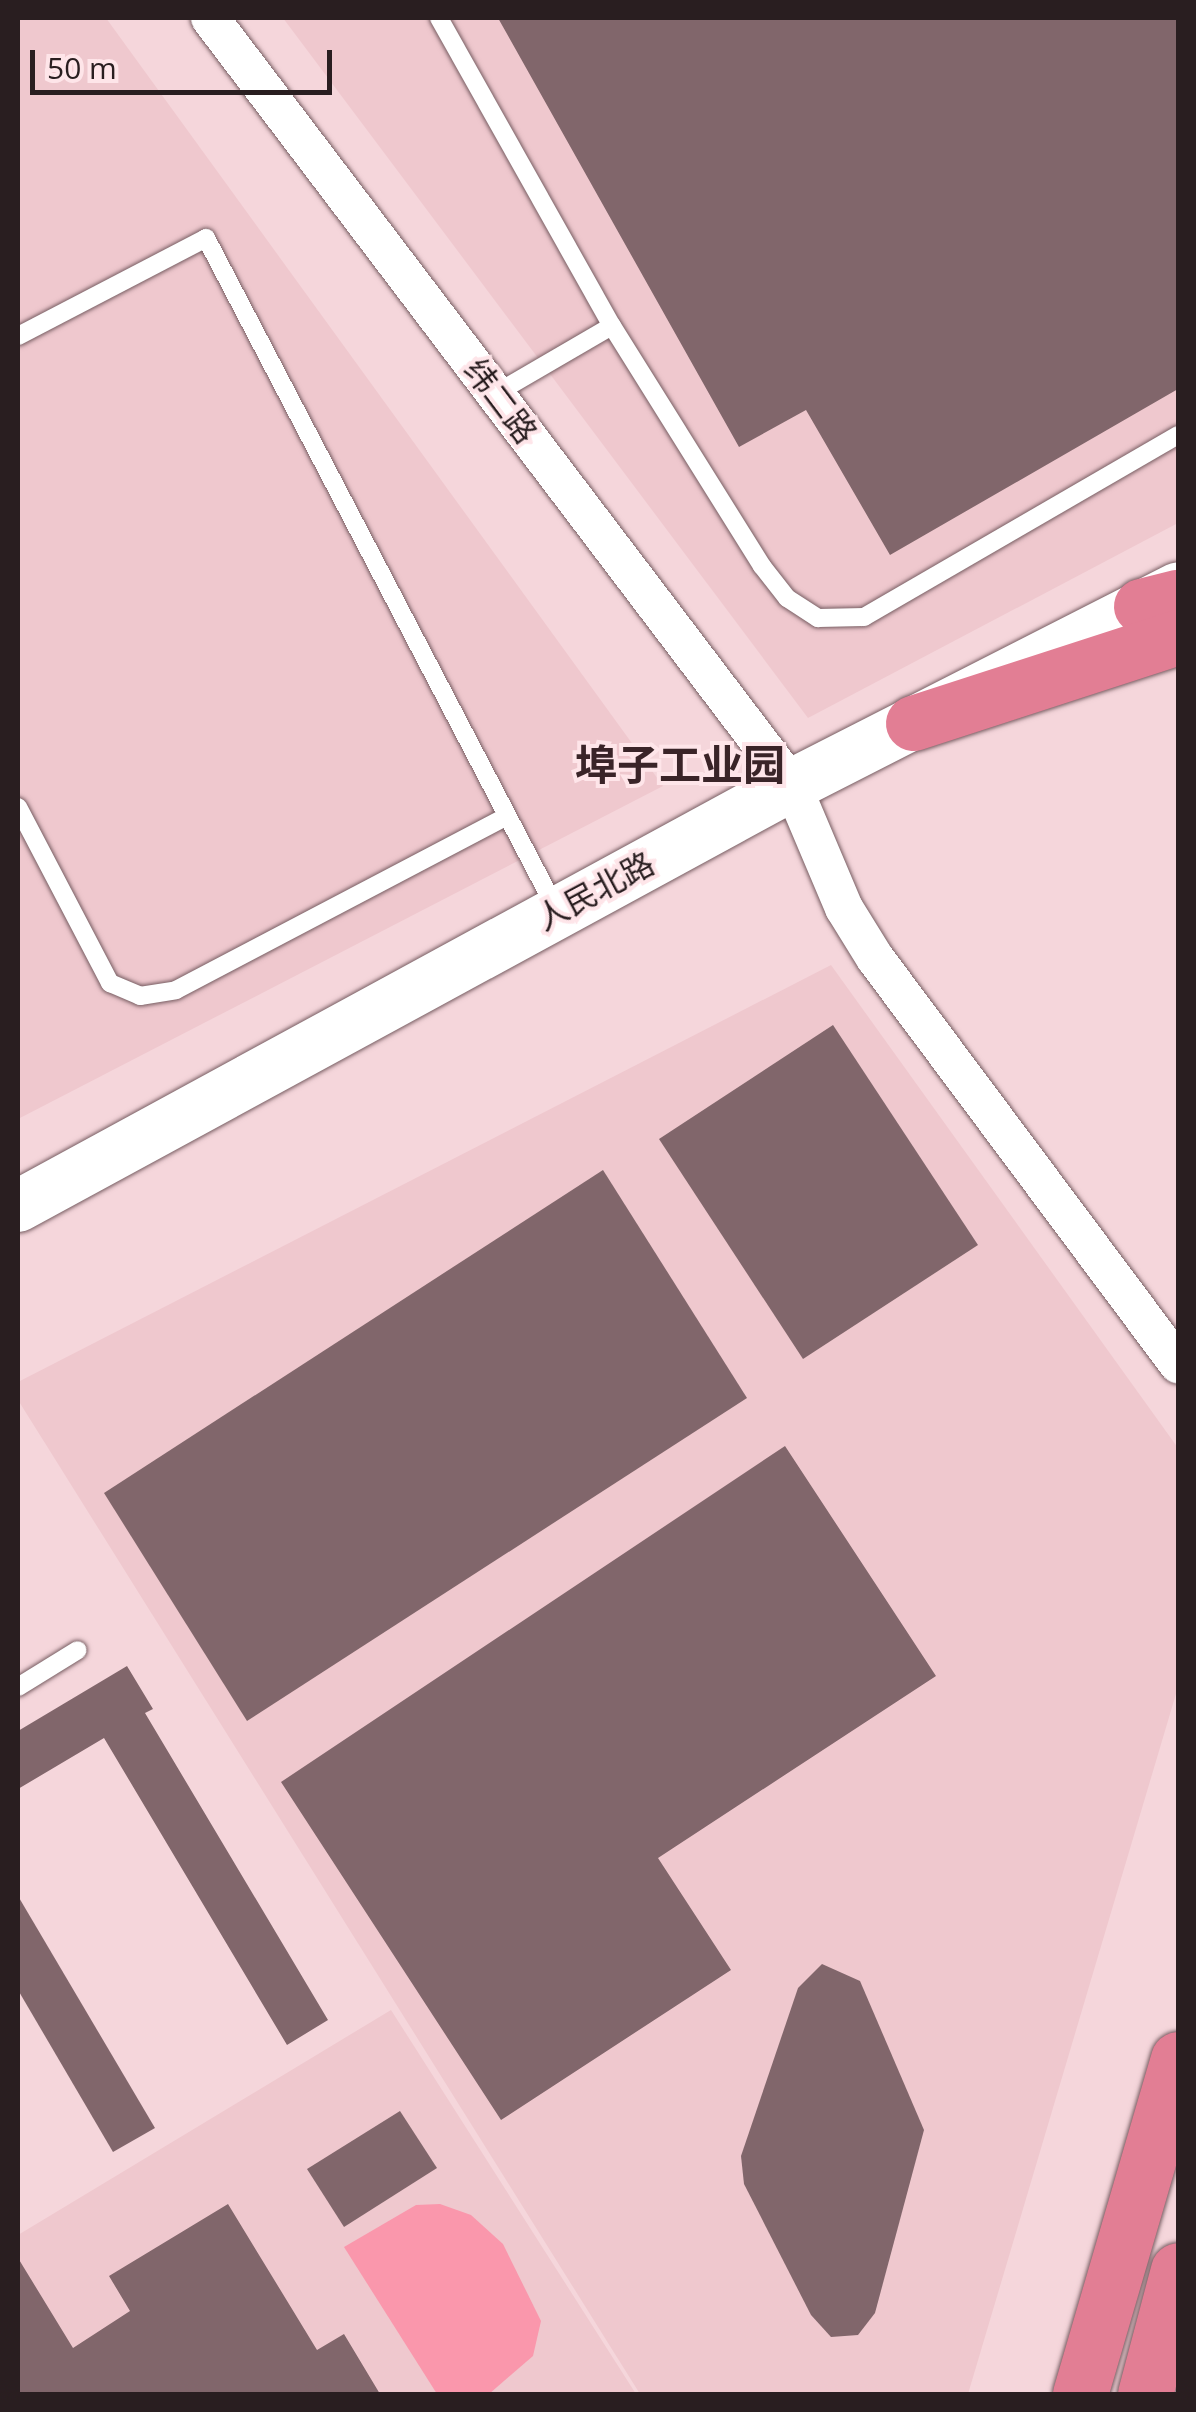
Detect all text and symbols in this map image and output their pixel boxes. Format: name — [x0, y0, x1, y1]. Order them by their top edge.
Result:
scale bar — [35, 30, 338, 92]
text: 50 m — [47, 47, 117, 88]
street label: 纬二路 — [457, 351, 545, 451]
district label: 埠子工业园 — [575, 739, 785, 789]
street label: 人民北路 — [529, 844, 661, 938]

